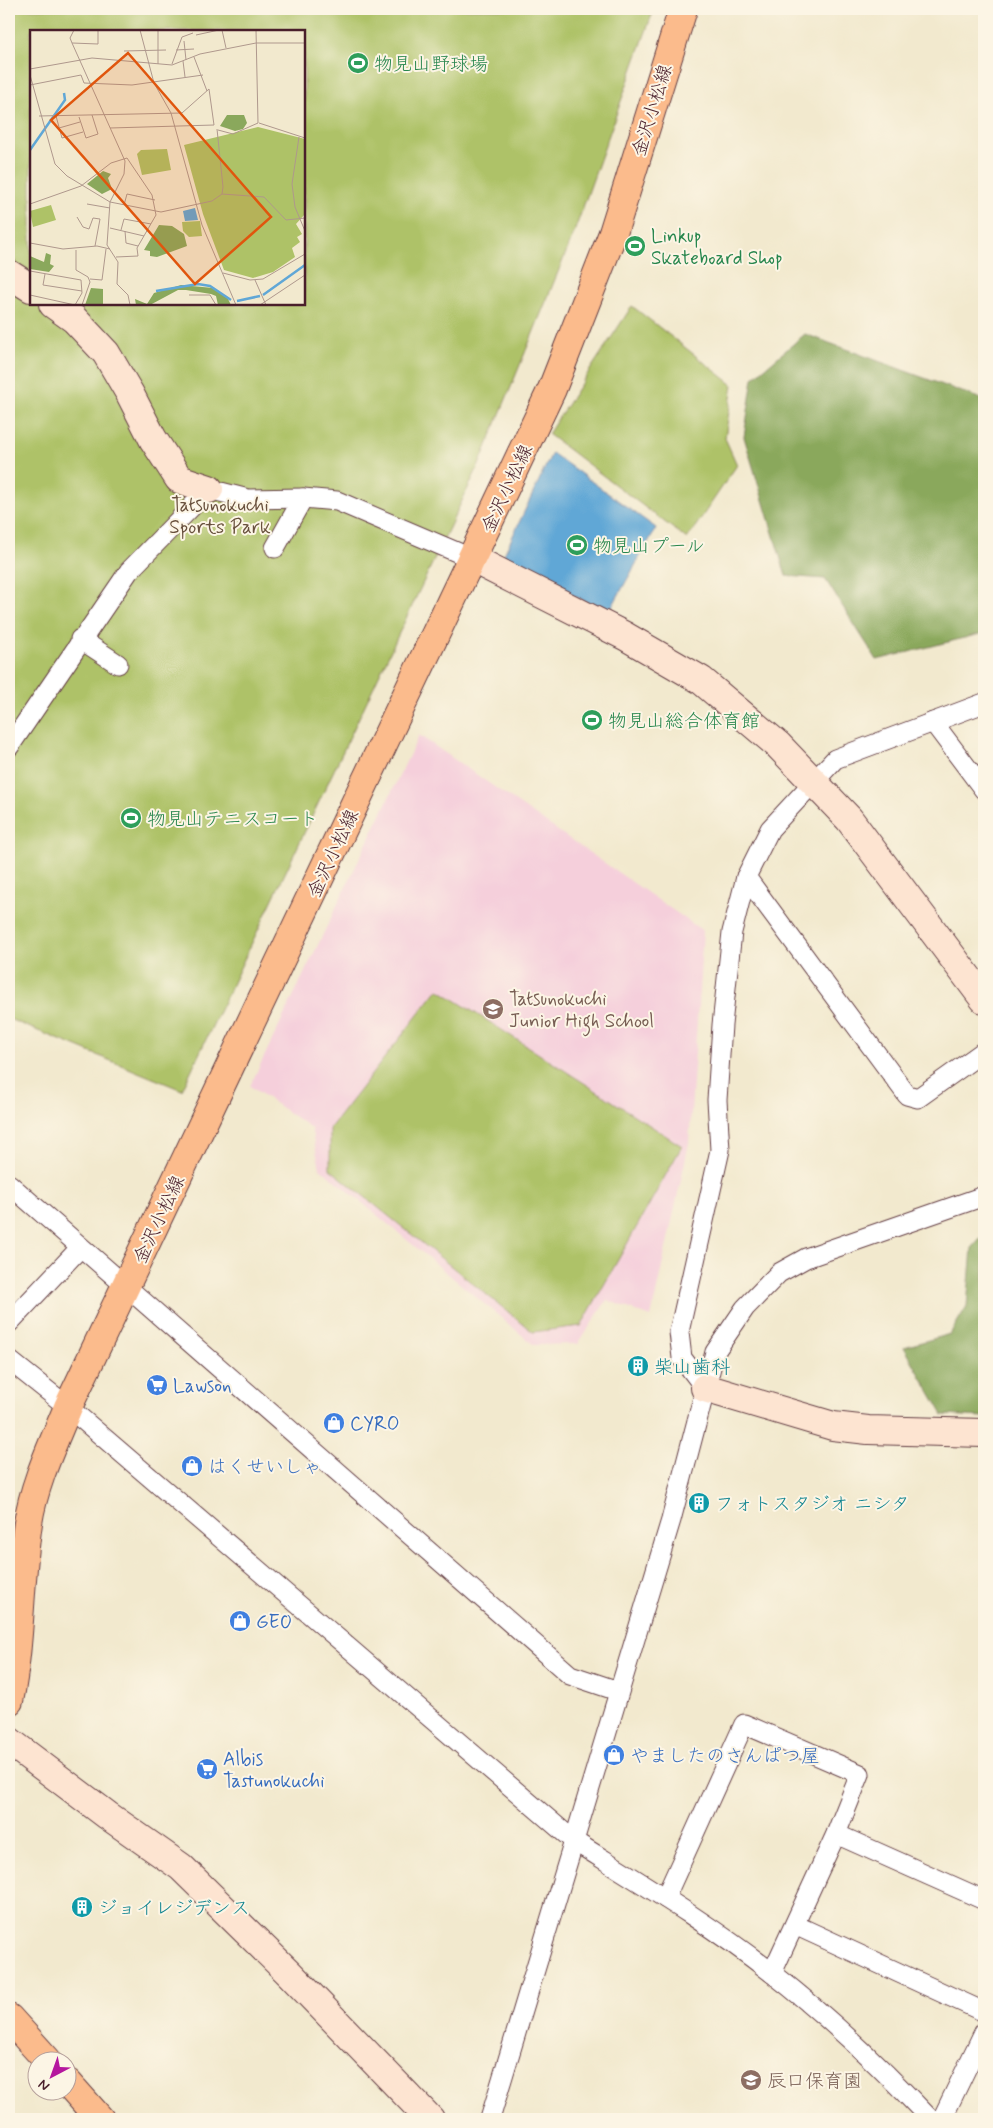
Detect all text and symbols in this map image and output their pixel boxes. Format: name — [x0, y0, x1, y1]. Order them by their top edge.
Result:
inset map — [30, 30, 305, 305]
sports icon: 物見山野球場 — [346, 51, 370, 75]
place label: 物見山野球場 — [374, 52, 488, 77]
street label: 金沢小松線 — [627, 61, 678, 160]
place label: Linkup Skateboard Shop — [651, 224, 783, 271]
sports icon: Linkup Skateboard Shop — [623, 234, 647, 258]
street label: 金沢小松線 — [476, 440, 539, 537]
park label: Tatsunokuchi Sports Park — [169, 493, 271, 540]
sports icon: 物見山プール — [565, 533, 589, 557]
place label: 物見山プール — [593, 534, 705, 559]
sports icon: 物見山総合体育館 — [580, 708, 604, 732]
place label: 物見山総合体育館 — [608, 709, 760, 734]
street label: 金沢小松線 — [302, 805, 365, 902]
sports icon: 物見山テニスコート — [119, 806, 143, 830]
place label: 物見山テニスコート — [147, 807, 318, 832]
place label: Tatsunokuchi Junior High School — [509, 987, 654, 1037]
school or university icon: Tatsunokuchi Junior High School — [481, 997, 505, 1021]
street label: 金沢小松線 — [128, 1171, 191, 1268]
building icon: 柴山歯科 — [626, 1354, 650, 1378]
place label: 柴山歯科 — [654, 1355, 730, 1380]
supermarket icon: Lawson — [145, 1373, 169, 1397]
place label: Lawson — [173, 1374, 232, 1399]
shop icon: CYRO — [322, 1411, 346, 1435]
place label: CYRO — [350, 1412, 400, 1437]
shop icon: はくせいしゃ — [180, 1454, 204, 1478]
place label: はくせいしゃ — [208, 1455, 322, 1480]
building icon: フォトスタジオ ニシタ — [687, 1491, 711, 1515]
place label: フォトスタジオ ニシタ — [715, 1492, 910, 1517]
shop icon: GEO — [228, 1609, 252, 1633]
place label: GEO — [256, 1610, 292, 1635]
shop icon: やましたのさんぱつ屋 — [602, 1743, 626, 1767]
place label: やましたのさんぱつ屋 — [630, 1744, 820, 1769]
place label: Albis Tastunokuchi — [223, 1747, 325, 1794]
supermarket icon: Albis Tastunokuchi — [195, 1757, 219, 1781]
building icon: ジョイレジデンス — [70, 1895, 94, 1919]
place label: ジョイレジデンス — [98, 1896, 250, 1921]
north arrow — [28, 2050, 78, 2100]
school or university icon: 辰口保育園 — [739, 2068, 763, 2092]
place label: 辰口保育園 — [767, 2069, 862, 2094]
text: N — [35, 2075, 54, 2095]

